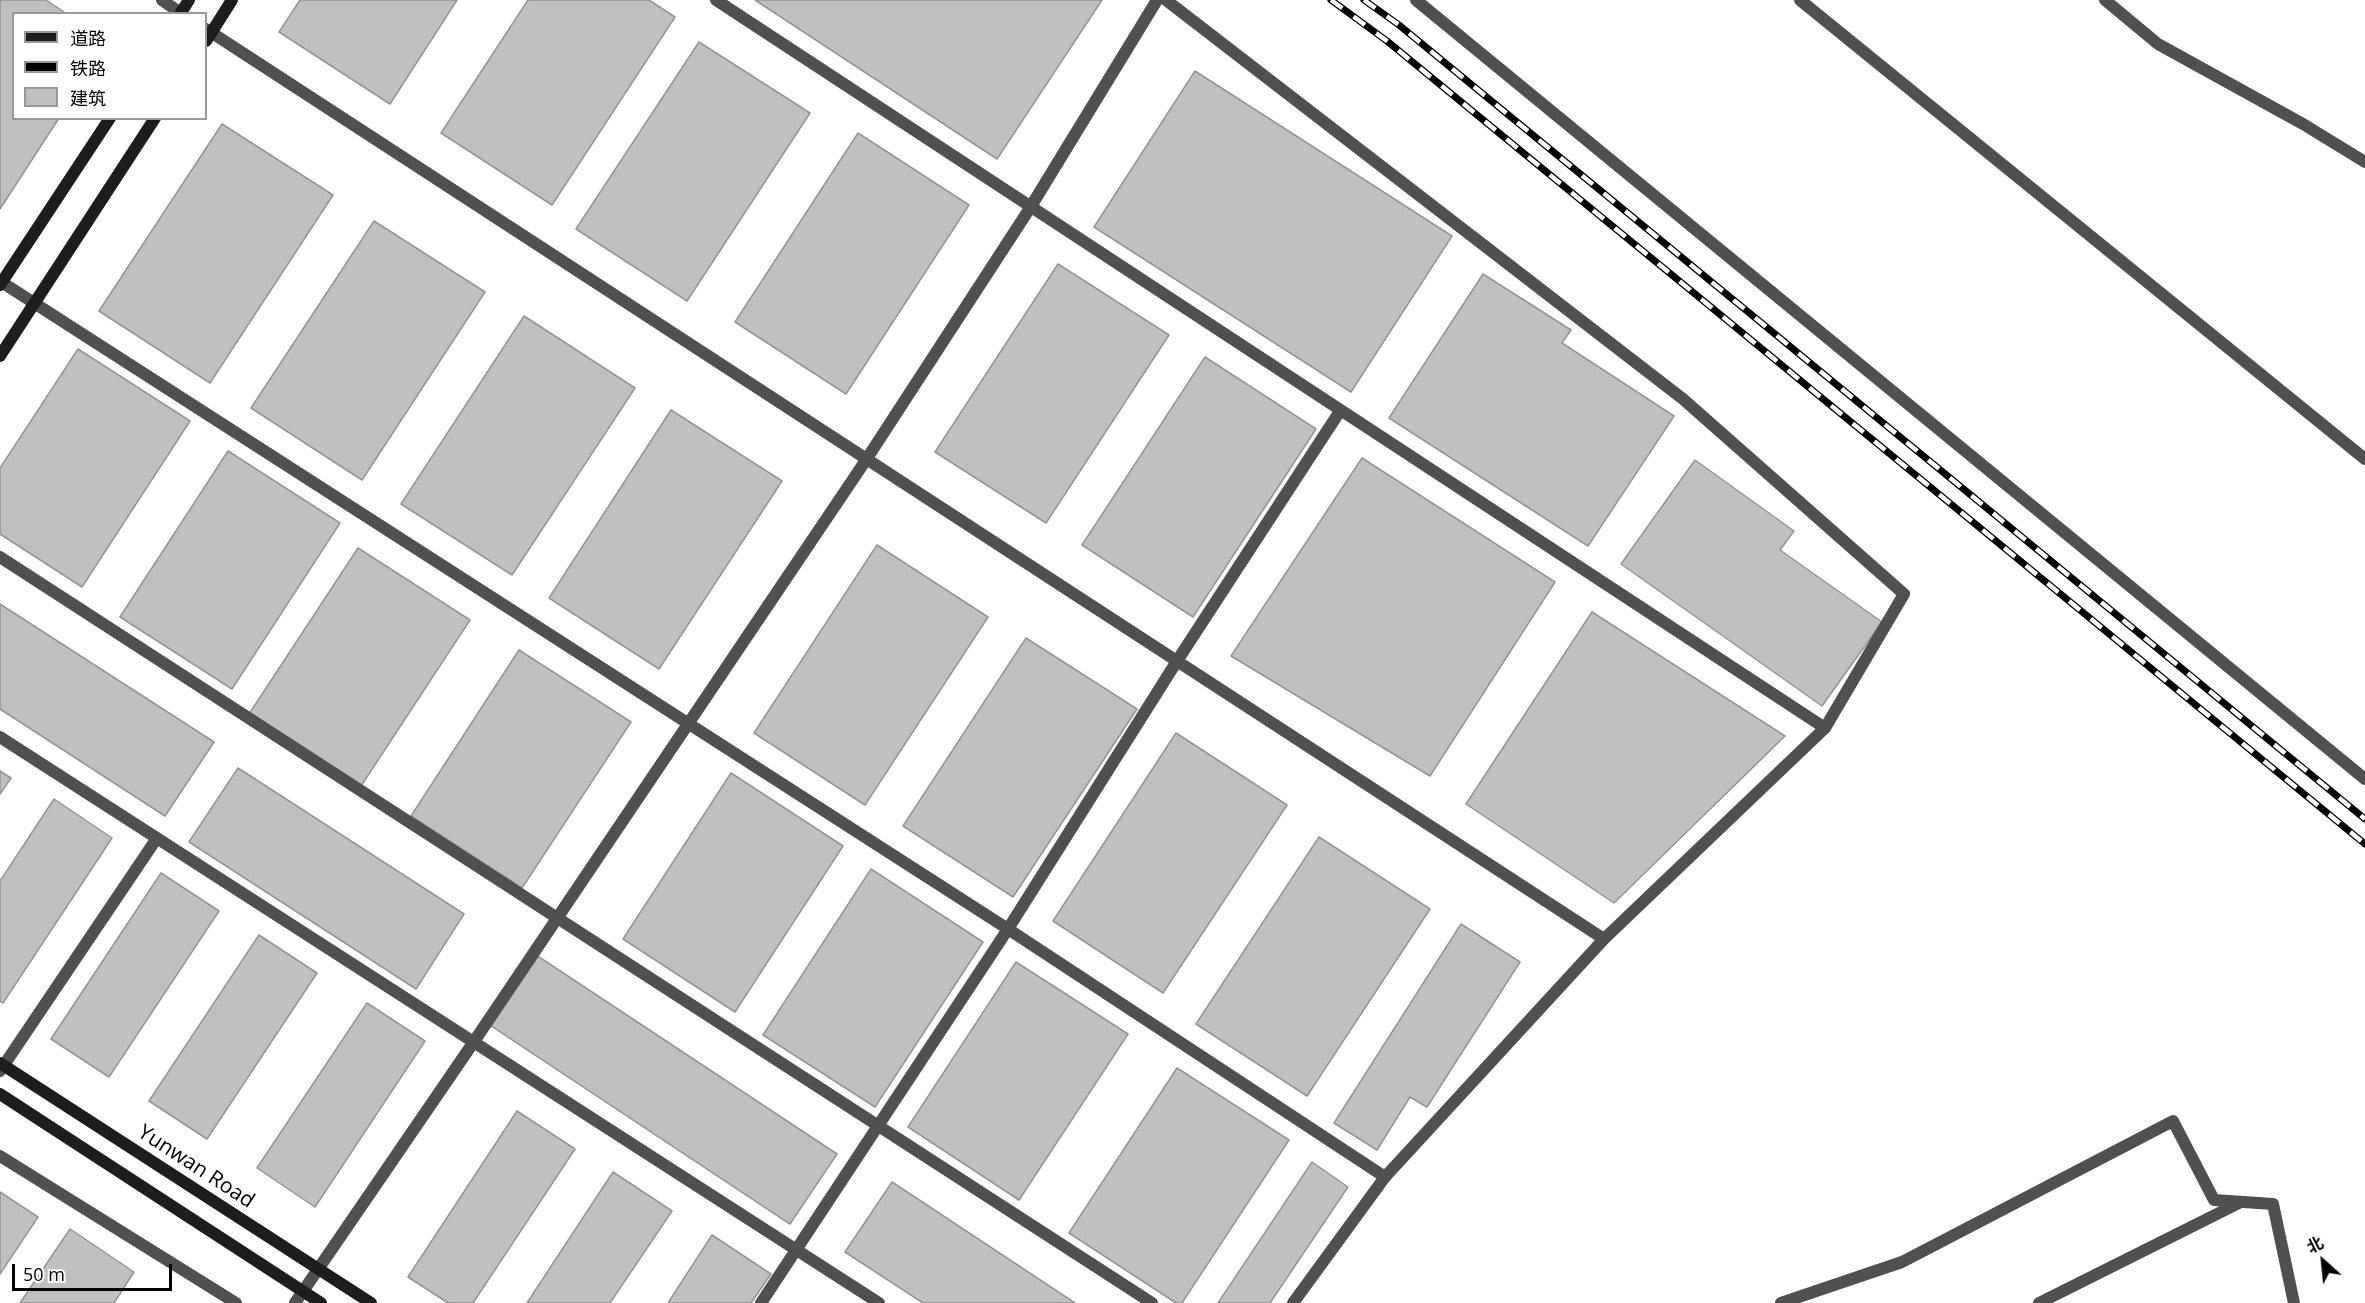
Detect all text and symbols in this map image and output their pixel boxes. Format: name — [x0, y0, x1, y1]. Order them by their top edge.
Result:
legend — [12, 12, 207, 120]
text: 道路 — [70, 26, 106, 50]
text: 铁路 — [70, 56, 106, 80]
text: 建筑 — [70, 86, 106, 110]
street label: Yunwan Road — [133, 1120, 259, 1214]
north arrow — [2293, 1231, 2353, 1291]
text: 北 — [2303, 1232, 2327, 1258]
scale bar — [15, 1252, 176, 1290]
text: 50 m — [23, 1262, 65, 1286]

